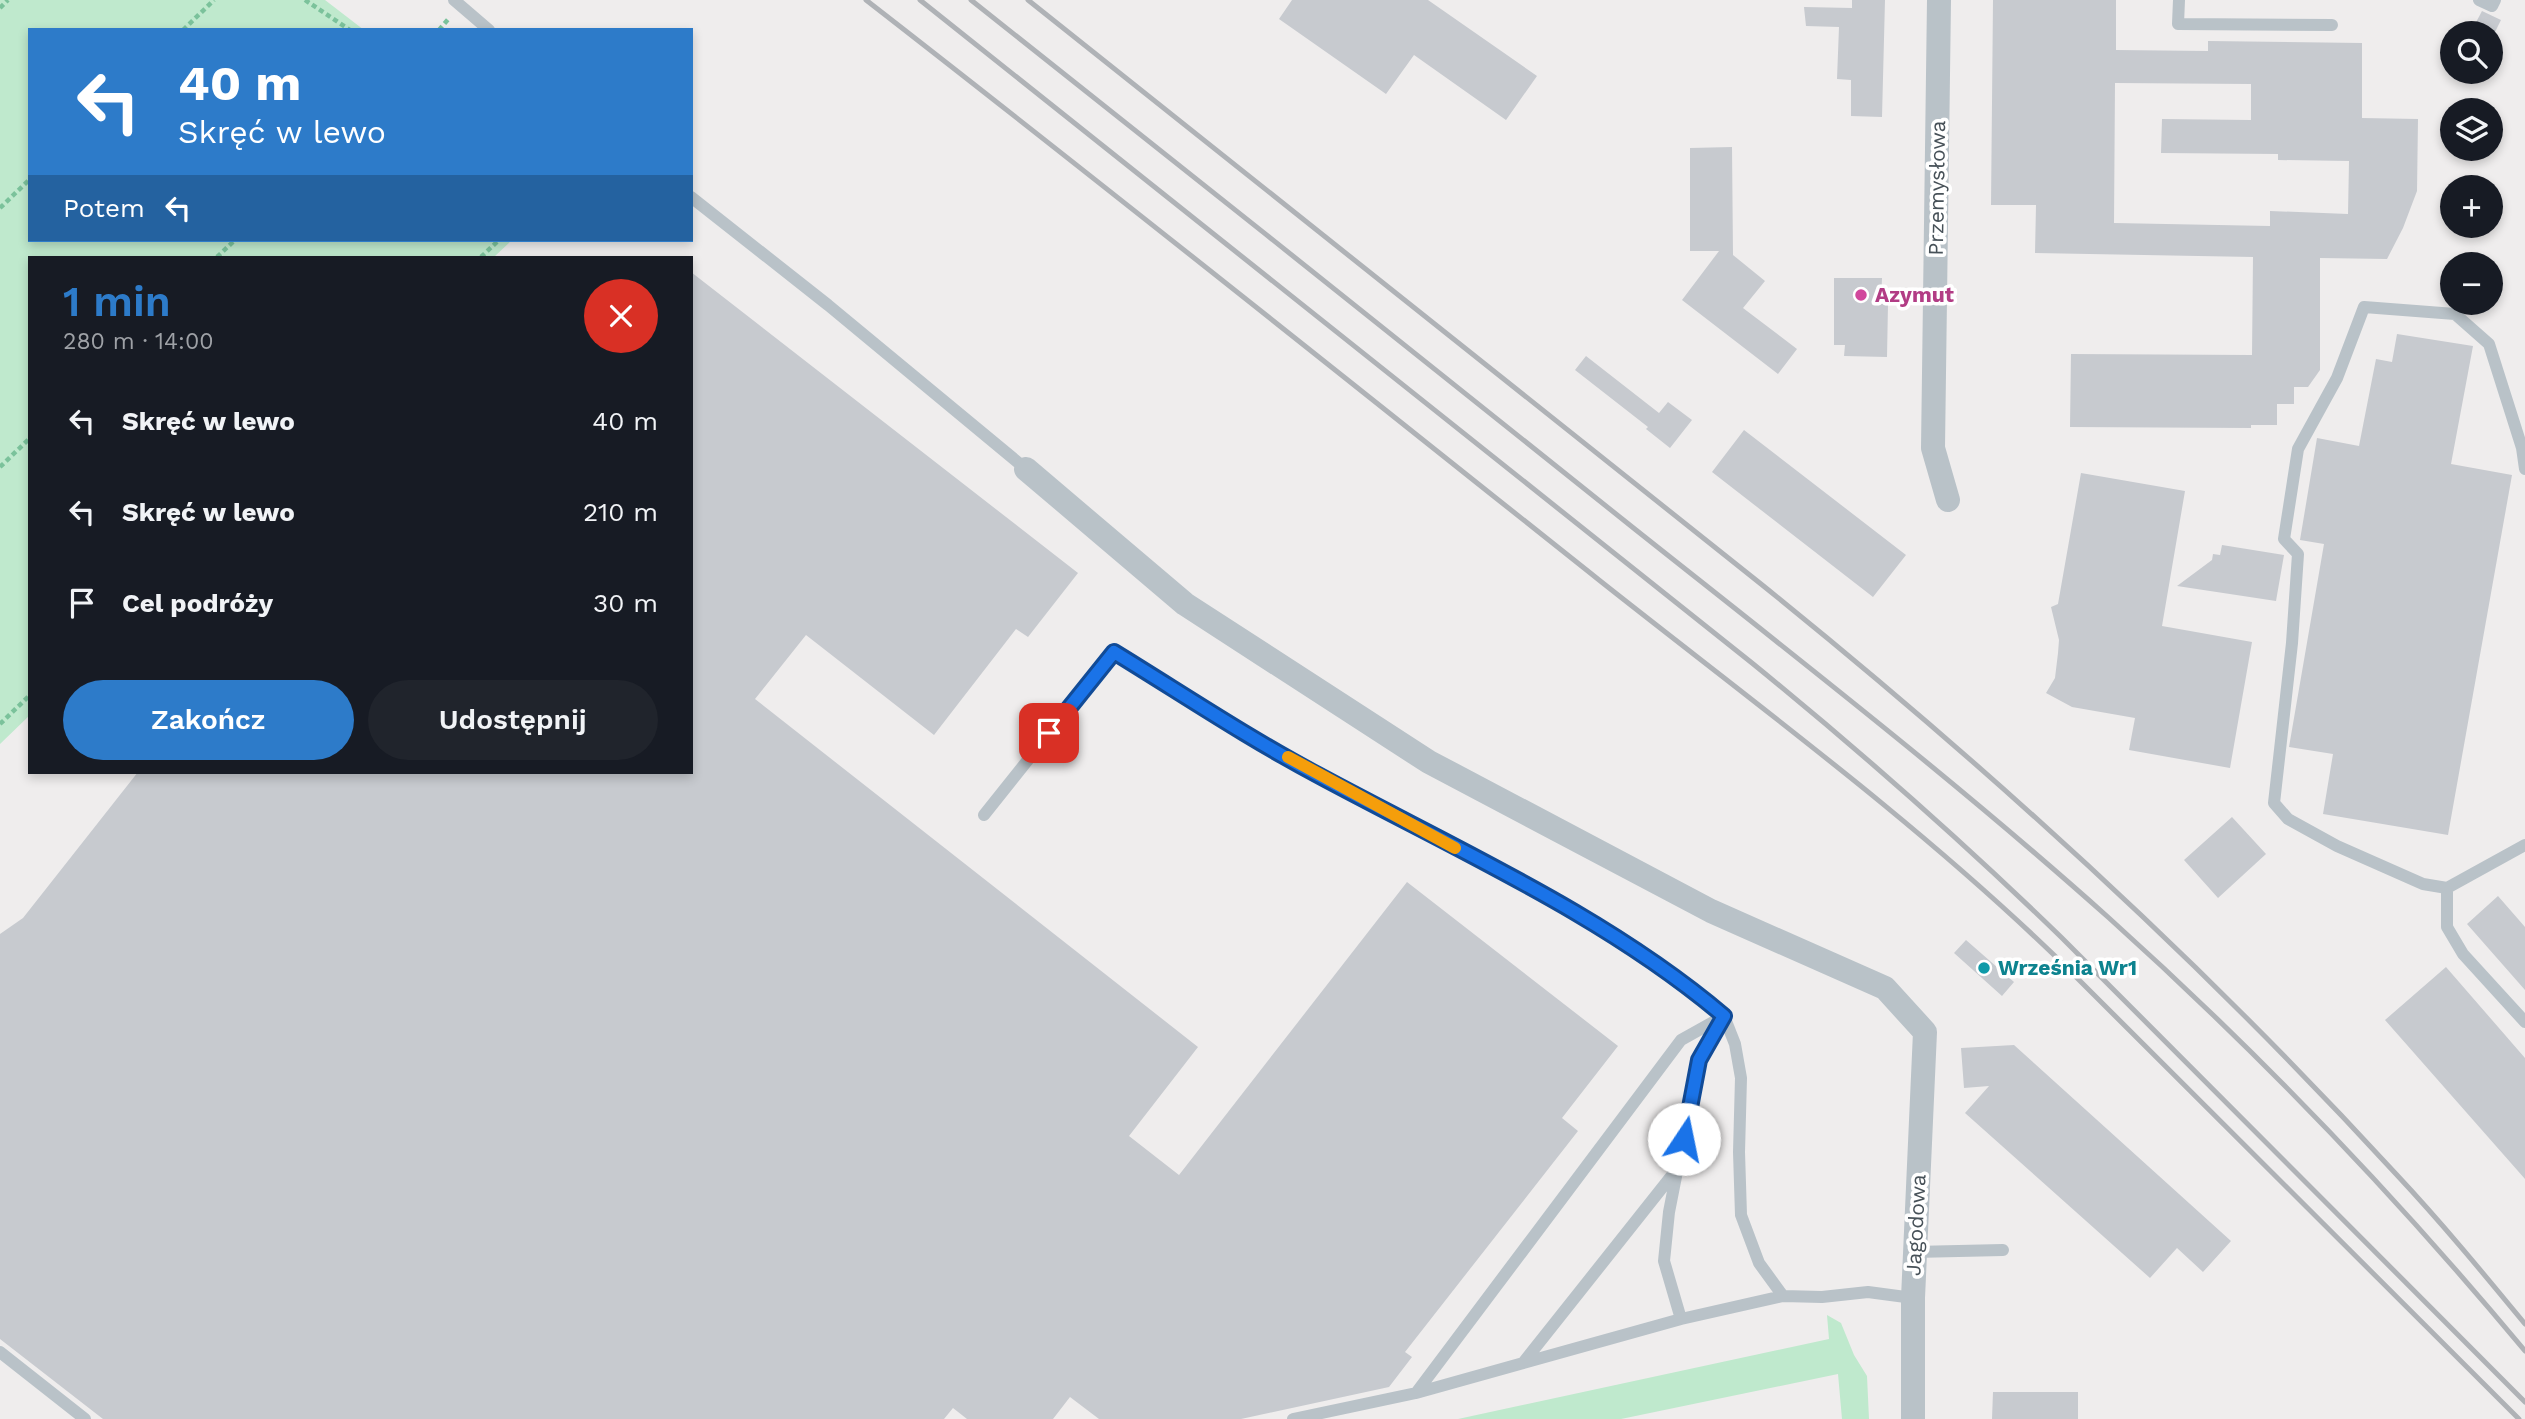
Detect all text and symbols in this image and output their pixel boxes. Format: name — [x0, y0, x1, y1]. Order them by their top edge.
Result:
map controls — [2440, 21, 2503, 315]
button: search — [2440, 21, 2503, 84]
text: 40 m — [178, 54, 301, 112]
icon: left — [63, 56, 154, 147]
button: layers — [2440, 98, 2503, 161]
text: Skręć w lewo — [178, 113, 386, 151]
street label: Przemysłowa — [1923, 120, 1950, 256]
button: + — [2440, 175, 2503, 238]
icon: left — [159, 189, 197, 227]
text: Potem — [63, 193, 145, 223]
button: − — [2440, 252, 2503, 315]
text: 1 min — [63, 277, 171, 326]
button: close — [584, 279, 658, 353]
place label: Azymut — [1875, 282, 1954, 307]
marker: Azymut — [1853, 287, 1869, 303]
text: 280 m · 14:00 — [63, 328, 214, 355]
icon: left — [63, 402, 101, 440]
text: Skręć w lewo — [122, 406, 295, 436]
text: 40 m — [592, 406, 658, 436]
icon: left — [63, 493, 101, 531]
text: Skręć w lewo — [122, 497, 295, 527]
text: 210 m — [583, 497, 658, 527]
icon: arrive — [63, 584, 101, 622]
text: Cel podróży — [122, 588, 273, 618]
text: 30 m — [593, 588, 658, 618]
button: Zakończ — [63, 680, 354, 760]
button: Udostępnij — [368, 680, 658, 760]
pin — [1019, 703, 1079, 763]
icon: arrive — [1030, 714, 1068, 752]
place label: Września Wr1 — [1998, 955, 2137, 980]
marker: Września Wr1 — [1976, 960, 1992, 976]
position arrow — [1647, 1102, 1721, 1176]
street label: Jagodowa — [1900, 1173, 1931, 1276]

